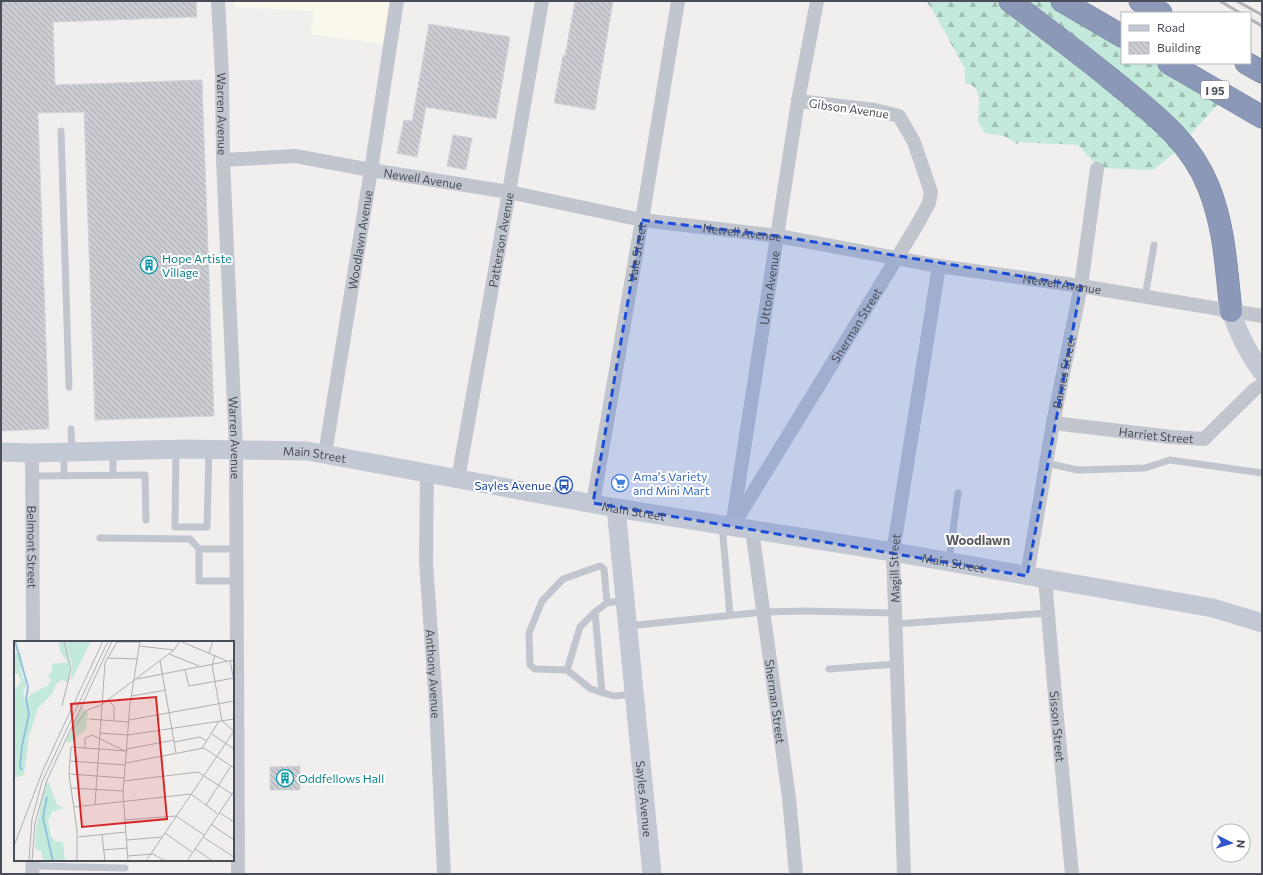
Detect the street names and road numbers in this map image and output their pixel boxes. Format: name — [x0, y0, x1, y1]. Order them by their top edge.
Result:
street label: Warren Avenue — [215, 72, 230, 155]
road number: I 95 — [1201, 81, 1229, 99]
street label: Gibson Avenue — [808, 95, 890, 121]
street label: Newell Avenue — [383, 165, 463, 191]
street label: Woodlawn Avenue — [345, 189, 375, 291]
street label: Patterson Avenue — [485, 191, 516, 288]
street label: Newell Avenue — [702, 220, 783, 244]
street label: Vale Street — [624, 222, 648, 283]
street label: Utton Avenue — [756, 250, 782, 326]
street label: Newell Avenue — [1022, 271, 1102, 296]
street label: Sherman Street — [828, 285, 884, 365]
street label: Barnes Street — [1049, 335, 1078, 410]
street label: Warren Avenue — [227, 396, 243, 479]
street label: Harriet Street — [1118, 424, 1194, 445]
street label: Main Street — [283, 444, 348, 465]
street label: Main Street — [601, 499, 666, 523]
street label: Belmont Street — [25, 506, 40, 589]
street label: Magill Street — [886, 532, 903, 603]
street label: Main Street — [921, 550, 986, 575]
street label: Anthony Avenue — [424, 629, 444, 719]
street label: Sherman Street — [763, 658, 788, 745]
street label: Sisson Street — [1048, 690, 1068, 763]
street label: Sayles Avenue — [634, 760, 655, 837]

